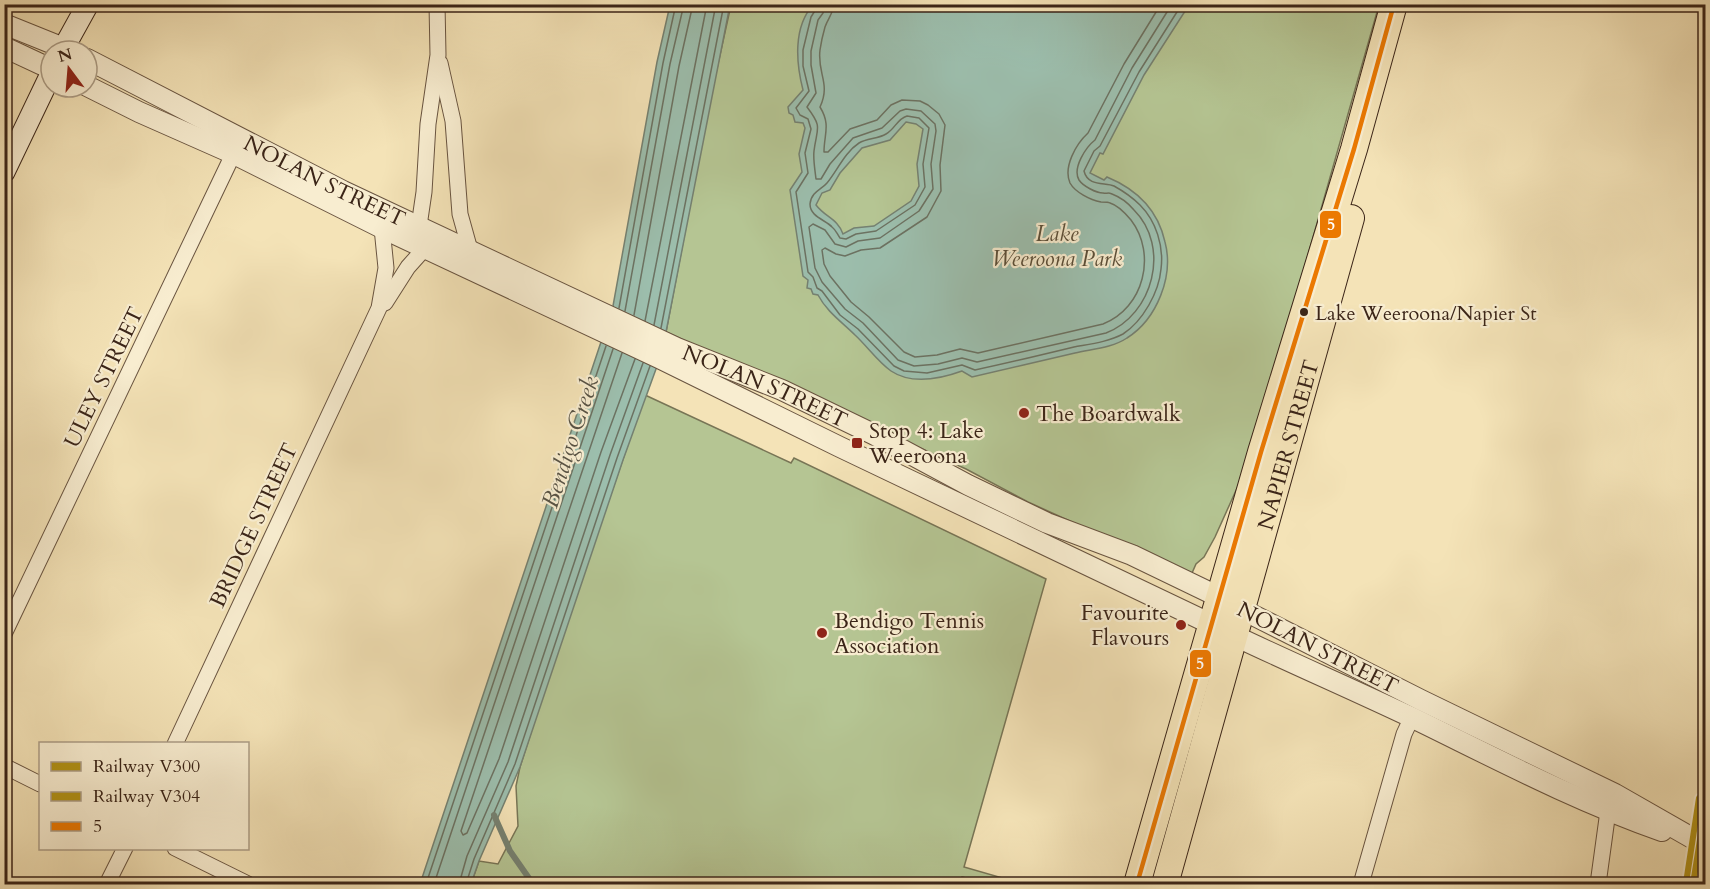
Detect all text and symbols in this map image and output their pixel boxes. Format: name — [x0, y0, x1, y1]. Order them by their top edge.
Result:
north arrow — [39, 39, 99, 99]
text: N — [55, 43, 75, 68]
street label: NOLAN STREET — [238, 128, 410, 234]
line badge: 5 — [1319, 210, 1342, 239]
text: 5 — [1327, 214, 1335, 236]
park label: Lake Weeroona Park — [992, 219, 1122, 274]
place label: Lake Weeroona/Napier St — [1315, 300, 1537, 327]
street label: ULEY STREET — [57, 302, 151, 453]
marker: Lake Weeroona/Napier St — [1298, 306, 1310, 318]
street label: NOLAN STREET — [678, 338, 852, 435]
street label: NAPIER STREET — [1251, 357, 1327, 534]
water label: Bendigo Creek — [534, 372, 607, 512]
place label: The Boardwalk — [1036, 399, 1181, 429]
marker: The Boardwalk — [1017, 406, 1031, 420]
place label: Stop 4: Lake Weeroona — [868, 416, 984, 471]
marker: Stop 4: Lake Weeroona — [850, 436, 864, 450]
street label: BRIDGE STREET — [203, 438, 305, 613]
street label: NOLAN STREET — [1232, 594, 1403, 701]
place label: Favourite Flavours — [1081, 598, 1169, 653]
place label: Bendigo Tennis Association — [834, 606, 984, 661]
marker: Favourite Flavours — [1174, 618, 1188, 632]
marker: Bendigo Tennis Association — [815, 626, 829, 640]
line badge: 5 — [1189, 649, 1212, 678]
text: 5 — [1196, 653, 1204, 675]
legend — [39, 742, 249, 850]
text: Railway V300 — [93, 754, 200, 779]
text: Railway V304 — [93, 784, 200, 809]
text: 5 — [93, 814, 102, 839]

